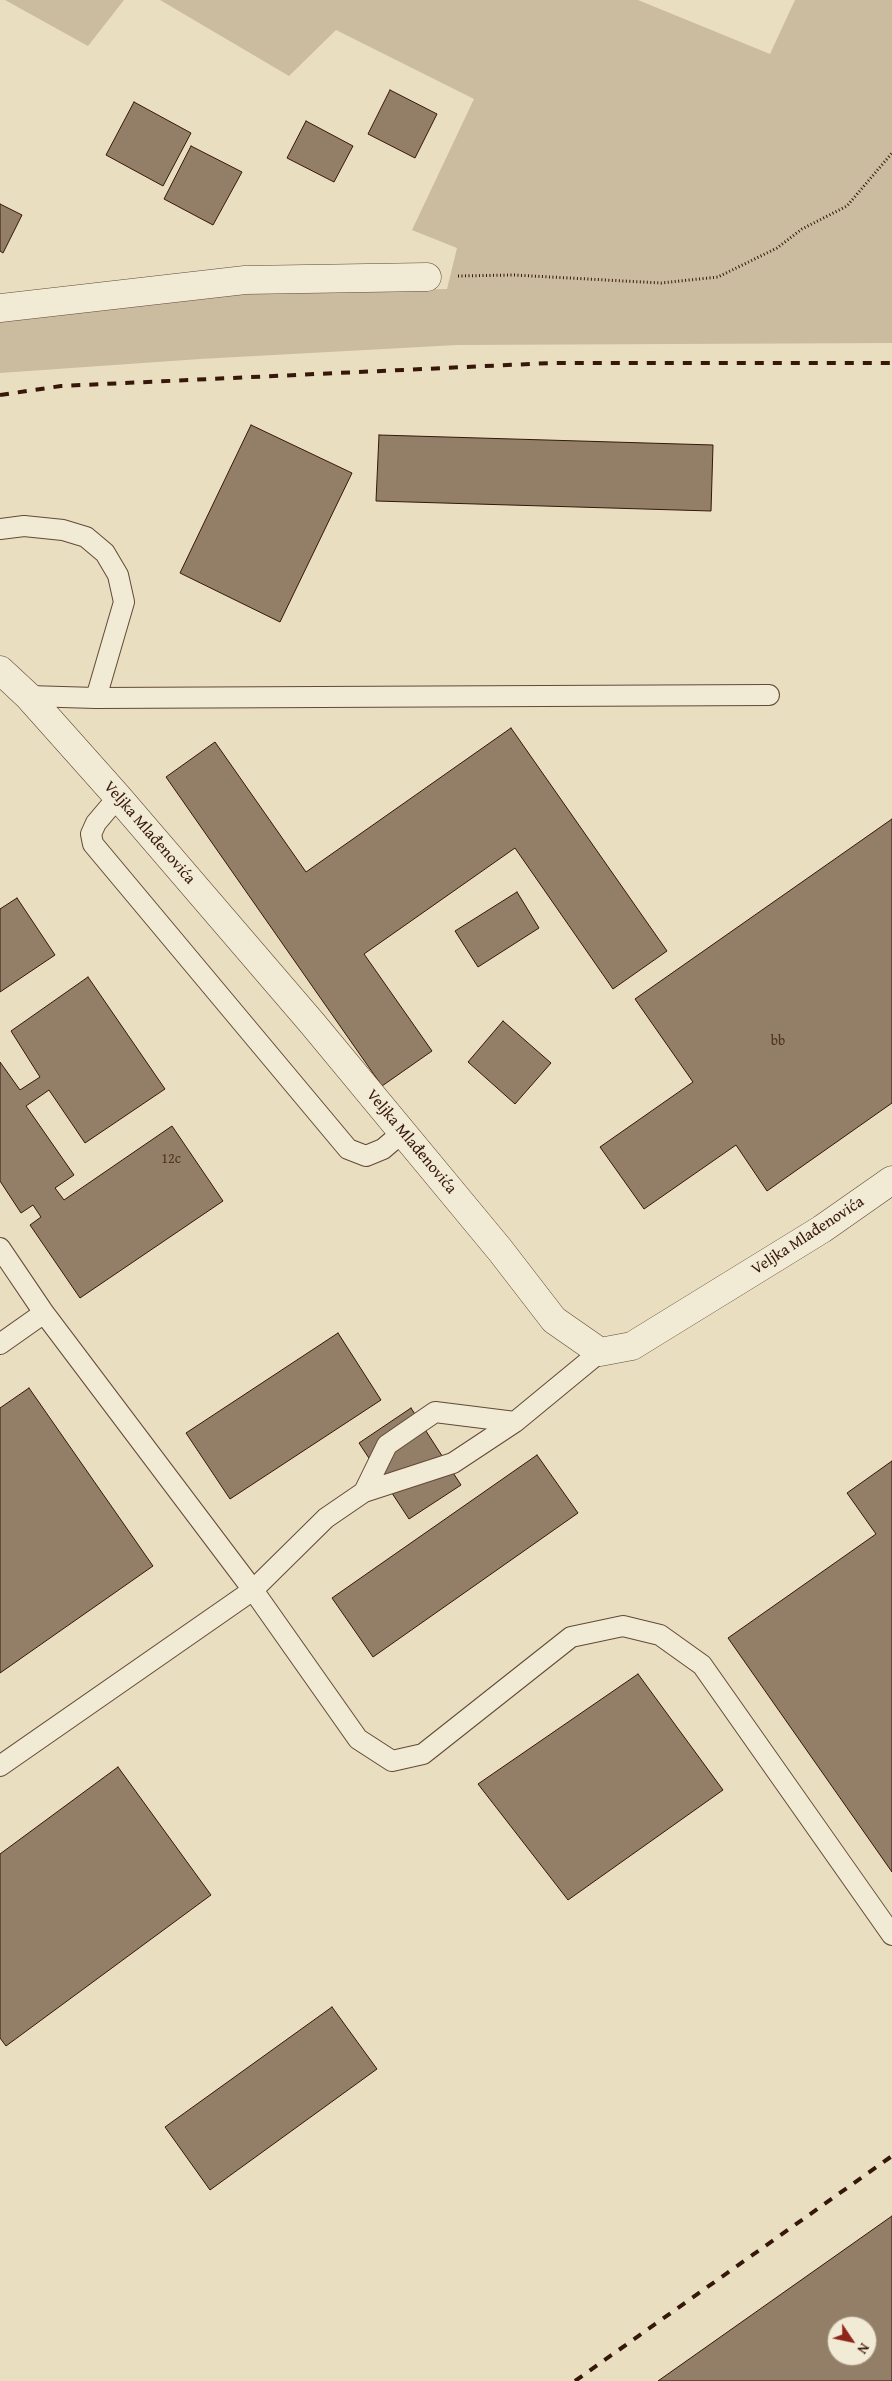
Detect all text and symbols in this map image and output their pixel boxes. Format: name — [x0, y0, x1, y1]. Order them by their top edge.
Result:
street label: Veljka Mlađenovića — [99, 778, 199, 888]
house number: bb — [771, 1033, 785, 1049]
street label: Veljka Mlađenovića — [362, 1086, 460, 1198]
house number: 12c — [161, 1151, 181, 1167]
street label: Veljka Mlađenovića — [748, 1192, 868, 1280]
north arrow — [827, 2316, 877, 2366]
text: N — [853, 2339, 875, 2358]

